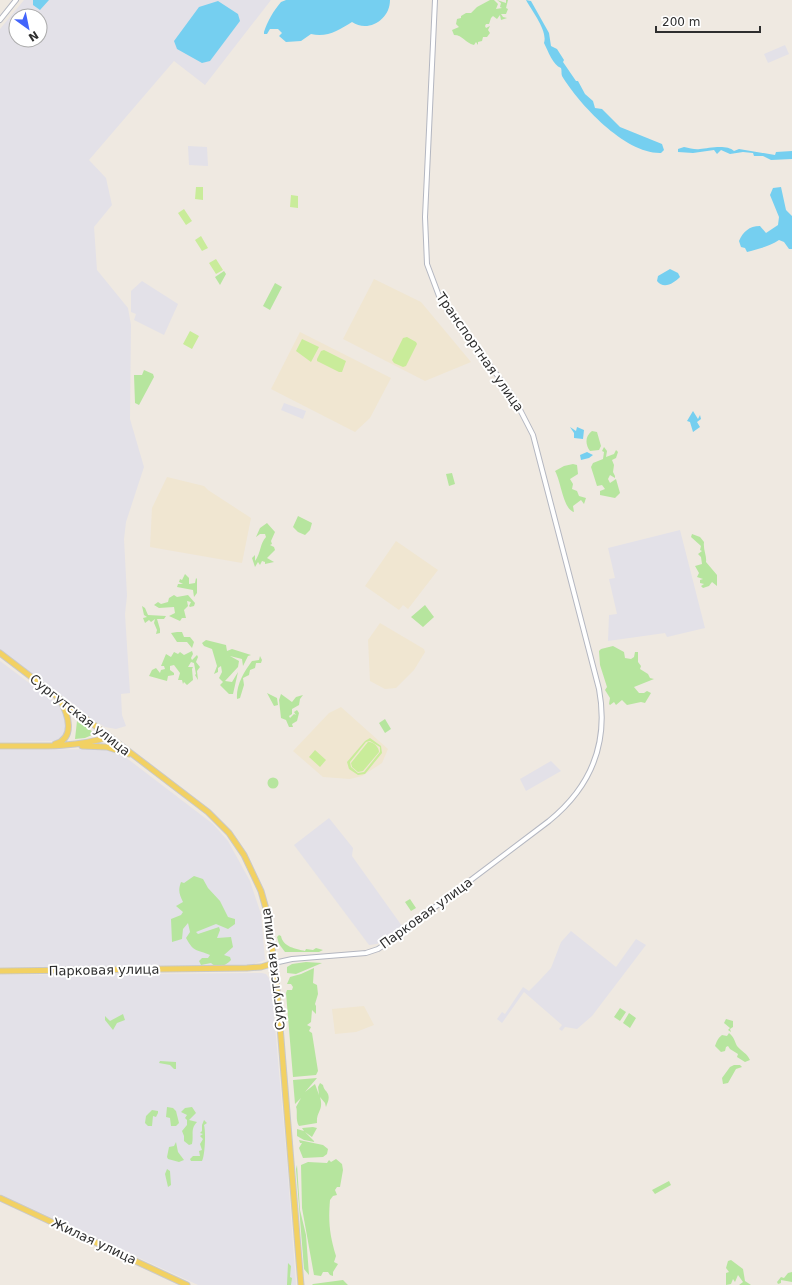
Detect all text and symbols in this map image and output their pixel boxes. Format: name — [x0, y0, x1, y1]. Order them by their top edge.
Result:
north arrow — [8, 8, 48, 48]
scale bar — [656, 8, 760, 34]
text: 200 m — [662, 15, 700, 29]
text: N — [26, 28, 41, 44]
street label: Транспортная улица — [433, 289, 527, 414]
street label: Сургутская улица — [27, 671, 133, 759]
street label: Парковая улица — [377, 874, 475, 952]
street label: Сургутская улица — [258, 907, 288, 1031]
street label: Парковая улица — [49, 962, 159, 978]
street label: Жилая улица — [49, 1215, 139, 1267]

